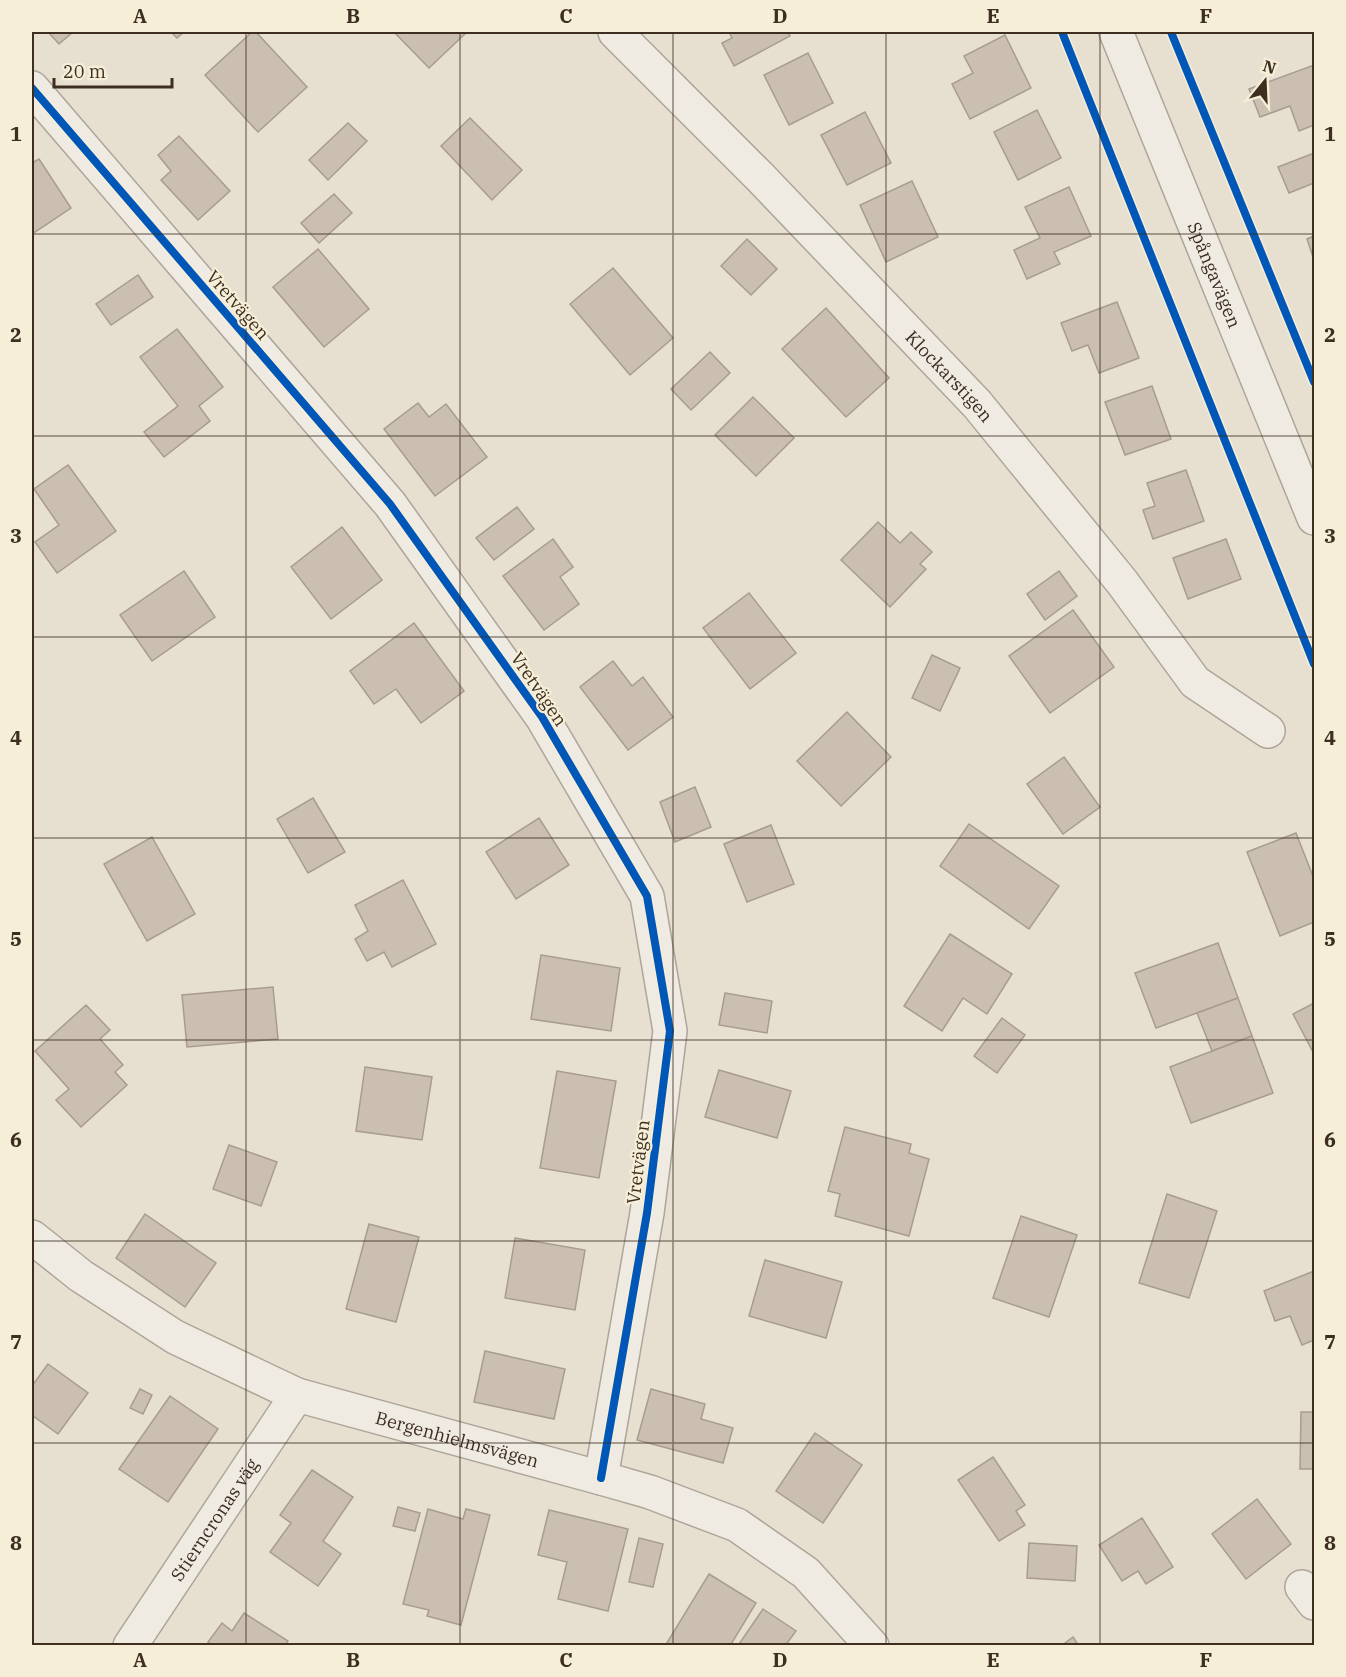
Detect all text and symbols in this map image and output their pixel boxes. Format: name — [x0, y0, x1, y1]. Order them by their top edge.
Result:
text: A — [133, 2, 147, 29]
text: B — [346, 2, 360, 29]
text: C — [559, 2, 573, 29]
text: D — [772, 2, 788, 29]
text: E — [986, 2, 1000, 29]
text: F — [1200, 2, 1212, 29]
scale bar — [54, 51, 172, 89]
north arrow — [1235, 51, 1295, 111]
text: N — [1261, 55, 1279, 78]
text: 20 m — [63, 60, 106, 83]
text: 1 — [10, 120, 22, 147]
text: 1 — [1324, 120, 1336, 147]
street label: Spångavägen — [1183, 218, 1247, 331]
street label: Vretvägen — [201, 265, 275, 345]
text: 2 — [10, 321, 22, 348]
text: 2 — [1324, 321, 1336, 348]
street label: Klockarstigen — [901, 325, 998, 427]
text: 3 — [10, 522, 22, 549]
text: 3 — [1324, 522, 1336, 549]
street label: Vretvägen — [506, 647, 572, 731]
text: 4 — [10, 724, 22, 751]
text: 4 — [1324, 724, 1336, 751]
text: 5 — [10, 925, 22, 952]
text: 5 — [1324, 925, 1336, 952]
street label: Vretvägen — [621, 1118, 655, 1206]
text: 6 — [10, 1126, 22, 1153]
text: 6 — [1324, 1126, 1336, 1153]
text: 7 — [10, 1328, 22, 1355]
text: 7 — [1324, 1328, 1336, 1355]
street label: Bergenhielmsvägen — [373, 1406, 542, 1472]
street label: Stierncronas väg — [165, 1454, 263, 1585]
text: 8 — [10, 1529, 22, 1556]
text: 8 — [1324, 1529, 1336, 1556]
text: A — [133, 1646, 147, 1673]
text: B — [346, 1646, 360, 1673]
text: C — [559, 1646, 573, 1673]
text: D — [772, 1646, 788, 1673]
text: E — [986, 1646, 1000, 1673]
text: F — [1200, 1646, 1212, 1673]

